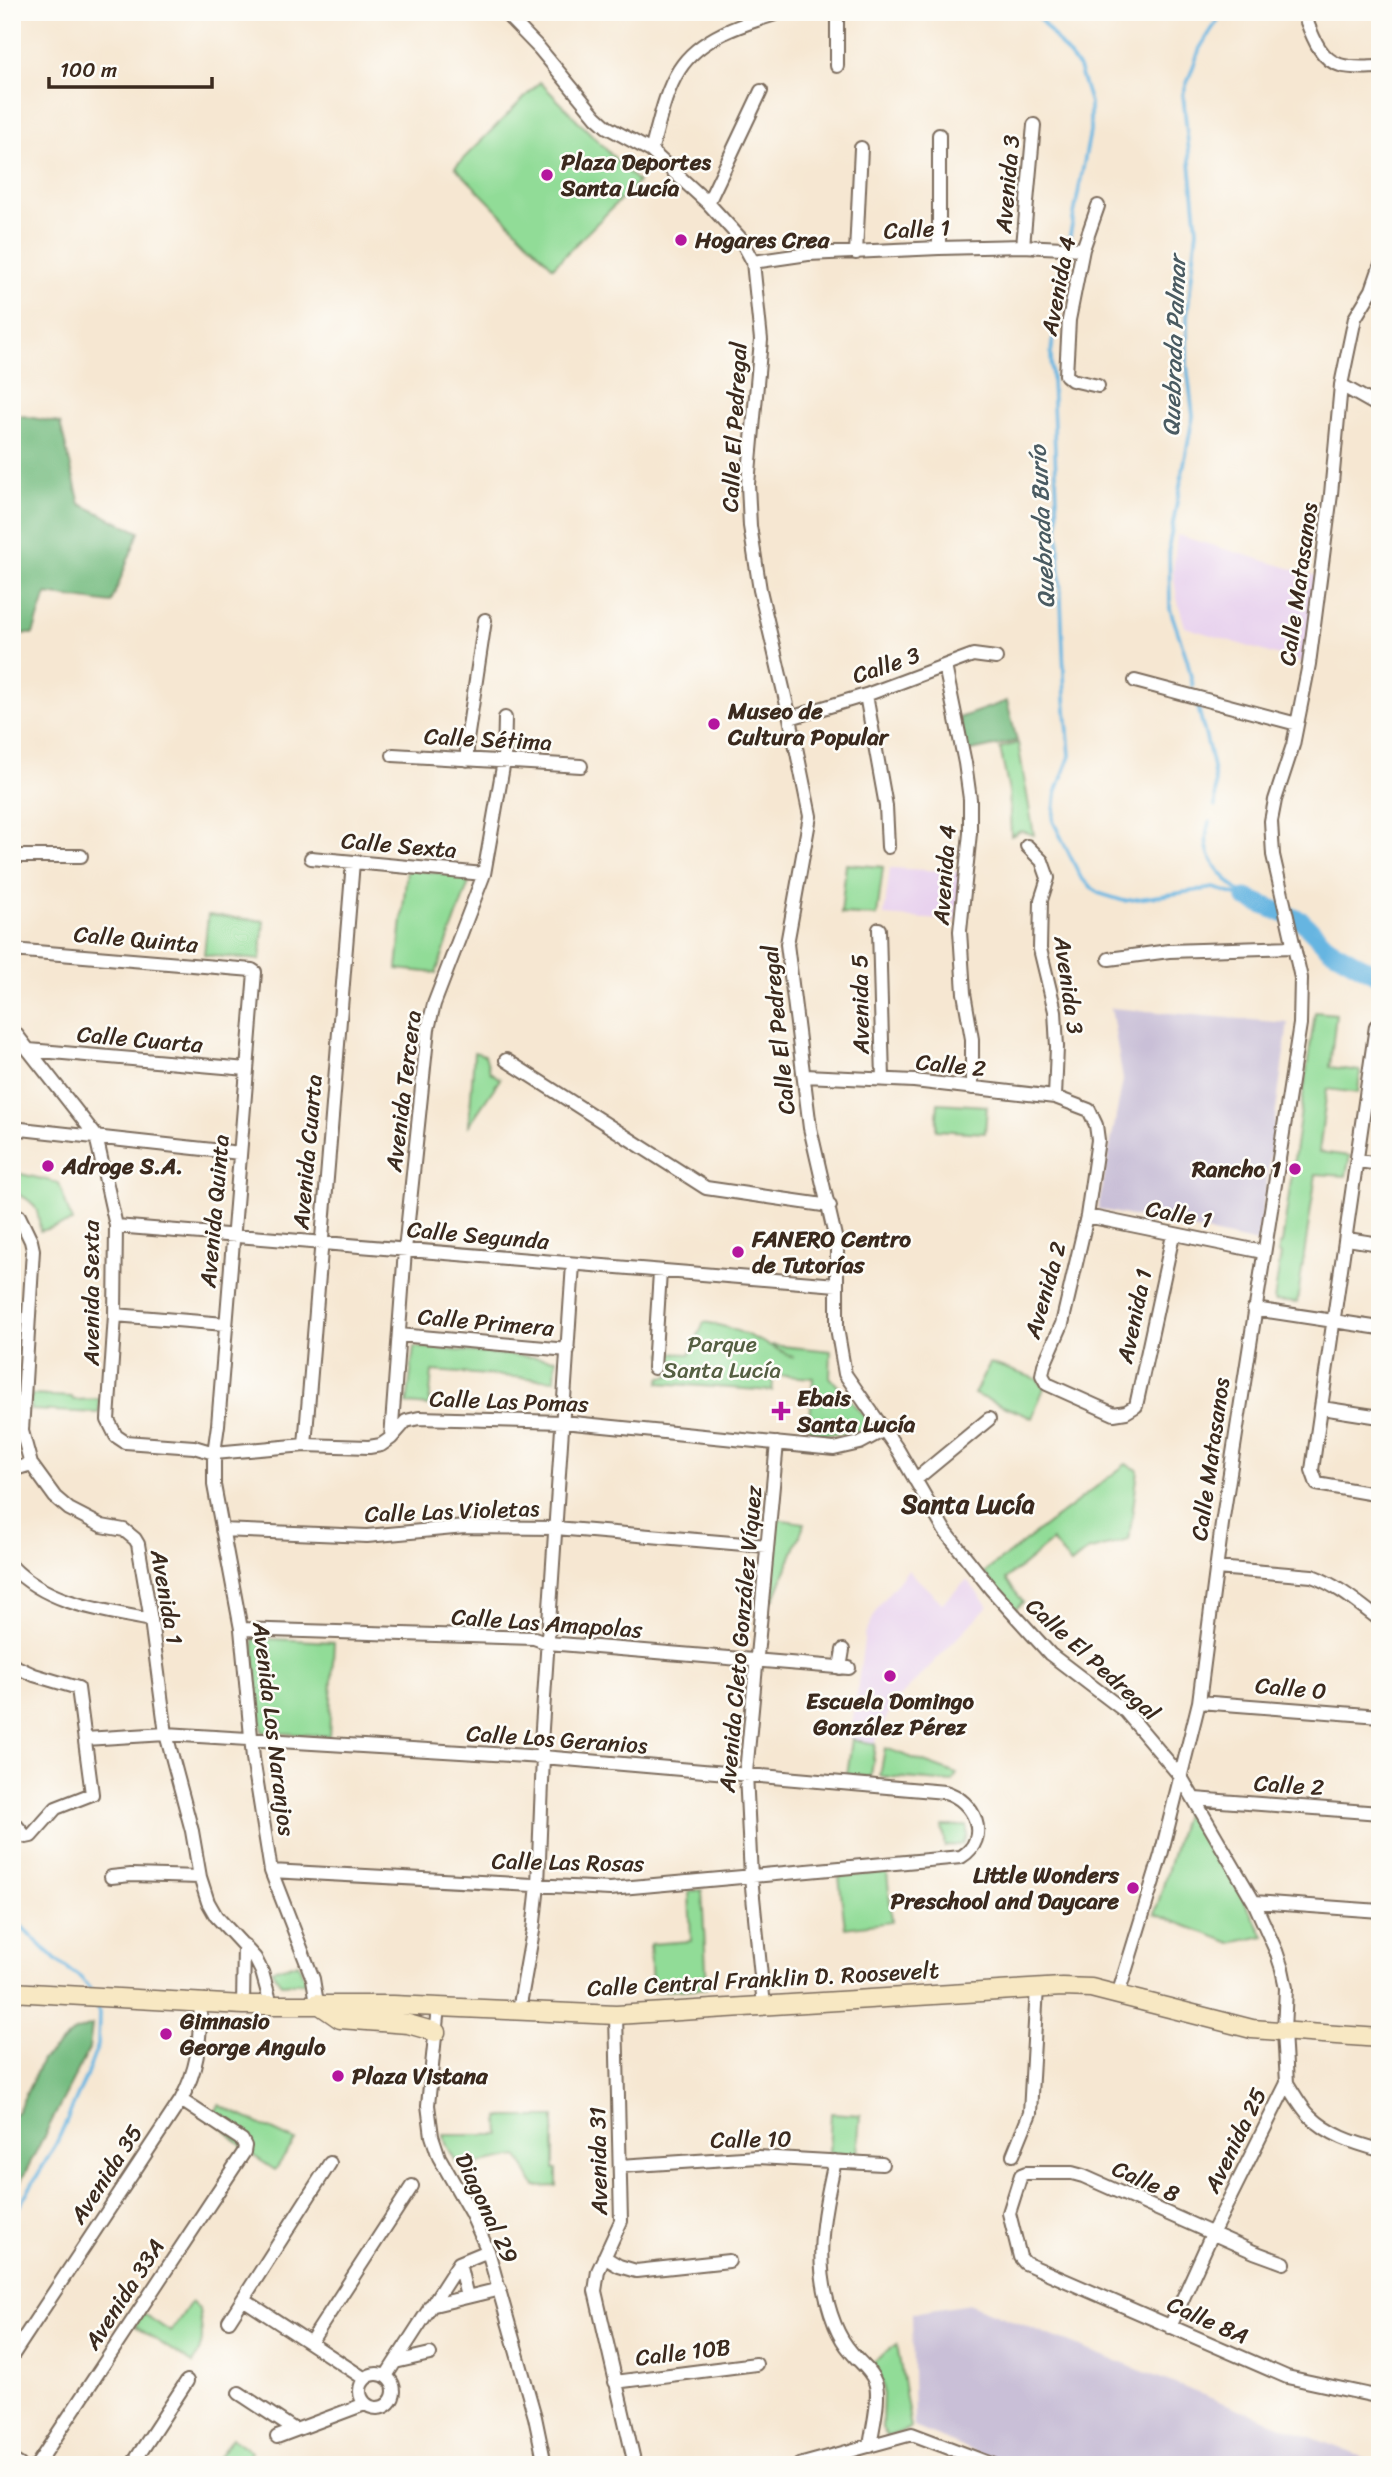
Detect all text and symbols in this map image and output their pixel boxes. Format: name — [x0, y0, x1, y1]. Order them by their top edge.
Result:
scale bar — [49, 46, 212, 90]
text: 100 m — [60, 51, 117, 89]
street label: Avenida 3 — [983, 133, 1032, 236]
place label: Plaza Deportes Santa Lucía — [560, 142, 711, 209]
marker: Plaza Deportes Santa Lucía — [539, 167, 555, 183]
street label: Calle 1 — [883, 207, 952, 252]
place label: Hogares Crea — [694, 220, 831, 261]
marker: Hogares Crea — [673, 232, 689, 248]
street label: Avenida 4 — [1029, 233, 1088, 340]
water label: Quebrada Palmar — [1150, 251, 1198, 437]
street label: Calle El Pedregal — [710, 341, 759, 513]
water label: Quebrada Burío — [1017, 442, 1067, 610]
street label: Calle Matasanos — [1267, 499, 1330, 668]
street label: Calle 3 — [847, 635, 926, 696]
place label: Museo de Cultura Popular — [727, 691, 890, 758]
street label: Calle Sétima — [423, 716, 553, 763]
marker: Museo de Cultura Popular — [706, 716, 722, 732]
street label: Calle Sexta — [340, 820, 458, 871]
street label: Avenida 4 — [920, 824, 968, 928]
street label: Calle Quinta — [72, 914, 200, 965]
street label: Avenida 3 — [1041, 932, 1096, 1037]
street label: Calle El Pedregal — [749, 943, 808, 1117]
street label: Avenida 5 — [839, 954, 882, 1055]
street label: Avenida Tercera — [373, 1008, 434, 1175]
street label: Calle Cuarta — [75, 1014, 205, 1065]
street label: Calle 2 — [914, 1041, 988, 1090]
street label: Avenida Cuarta — [280, 1072, 335, 1232]
street label: Avenida Quinta — [187, 1132, 242, 1290]
place label: Adroge S.A. — [61, 1146, 183, 1187]
place label: Rancho 1 — [1191, 1149, 1281, 1190]
marker: Adroge S.A. — [40, 1158, 56, 1174]
marker: Rancho 1 — [1287, 1161, 1303, 1177]
street label: Calle 1 — [1142, 1188, 1216, 1241]
street label: Calle Segunda — [405, 1209, 551, 1262]
place label: FANERO Centro de Tutorías — [751, 1219, 911, 1286]
street label: Avenida Sexta — [71, 1220, 112, 1367]
street label: Avenida 2 — [1012, 1237, 1079, 1344]
marker: FANERO Centro de Tutorías — [730, 1244, 746, 1260]
street label: Avenida 1 — [1104, 1265, 1165, 1368]
street label: Calle Primera — [416, 1296, 556, 1349]
park label: Parque Santa Lucía — [663, 1324, 781, 1391]
street label: Calle Matasanos — [1179, 1374, 1242, 1543]
street label: Calle Las Pomas — [429, 1378, 590, 1425]
place label: Ebais Santa Lucía — [796, 1378, 916, 1445]
marker: Ebais Santa Lucía — [771, 1401, 791, 1421]
district label: Santa Lucía — [900, 1481, 1035, 1527]
street label: Avenida Cleto González Víquez — [707, 1483, 774, 1795]
street label: Calle Las Violetas — [364, 1488, 541, 1535]
street label: Avenida 1 — [138, 1545, 195, 1648]
street label: Calle El Pedregal — [1016, 1587, 1170, 1732]
street label: Calle Las Amapolas — [450, 1596, 644, 1651]
street label: Avenida Los Naranjos — [240, 1618, 307, 1839]
street label: Calle 0 — [1254, 1665, 1328, 1712]
marker: Escuela Domingo González Pérez — [882, 1668, 898, 1684]
place label: Escuela Domingo González Pérez — [806, 1681, 975, 1748]
street label: Calle Los Geranios — [465, 1713, 649, 1766]
street label: Calle 2 — [1253, 1763, 1325, 1808]
street label: Calle Las Rosas — [491, 1841, 645, 1884]
place label: Little Wonders Preschool and Daycare — [890, 1855, 1119, 1922]
marker: Little Wonders Preschool and Daycare — [1125, 1880, 1141, 1896]
street label: Calle Central Franklin D. Roosevelt — [586, 1950, 940, 2009]
place label: Gimnasio George Angulo — [179, 2001, 326, 2068]
marker: Gimnasio George Angulo — [158, 2026, 174, 2042]
place label: Plaza Vistana — [352, 2056, 489, 2097]
marker: Plaza Vistana — [330, 2068, 346, 2084]
street label: Avenida 25 — [1192, 2080, 1279, 2201]
street label: Avenida 31 — [577, 2106, 620, 2217]
street label: Avenida 35 — [58, 2116, 154, 2234]
street label: Calle 10 — [710, 2118, 792, 2161]
street label: Diagonal 29 — [443, 2146, 530, 2271]
street label: Calle 8 — [1105, 2148, 1187, 2215]
street label: Avenida 33A — [72, 2230, 176, 2359]
street label: Calle 8A — [1160, 2284, 1255, 2357]
street label: Calle 10B — [633, 2326, 733, 2379]

